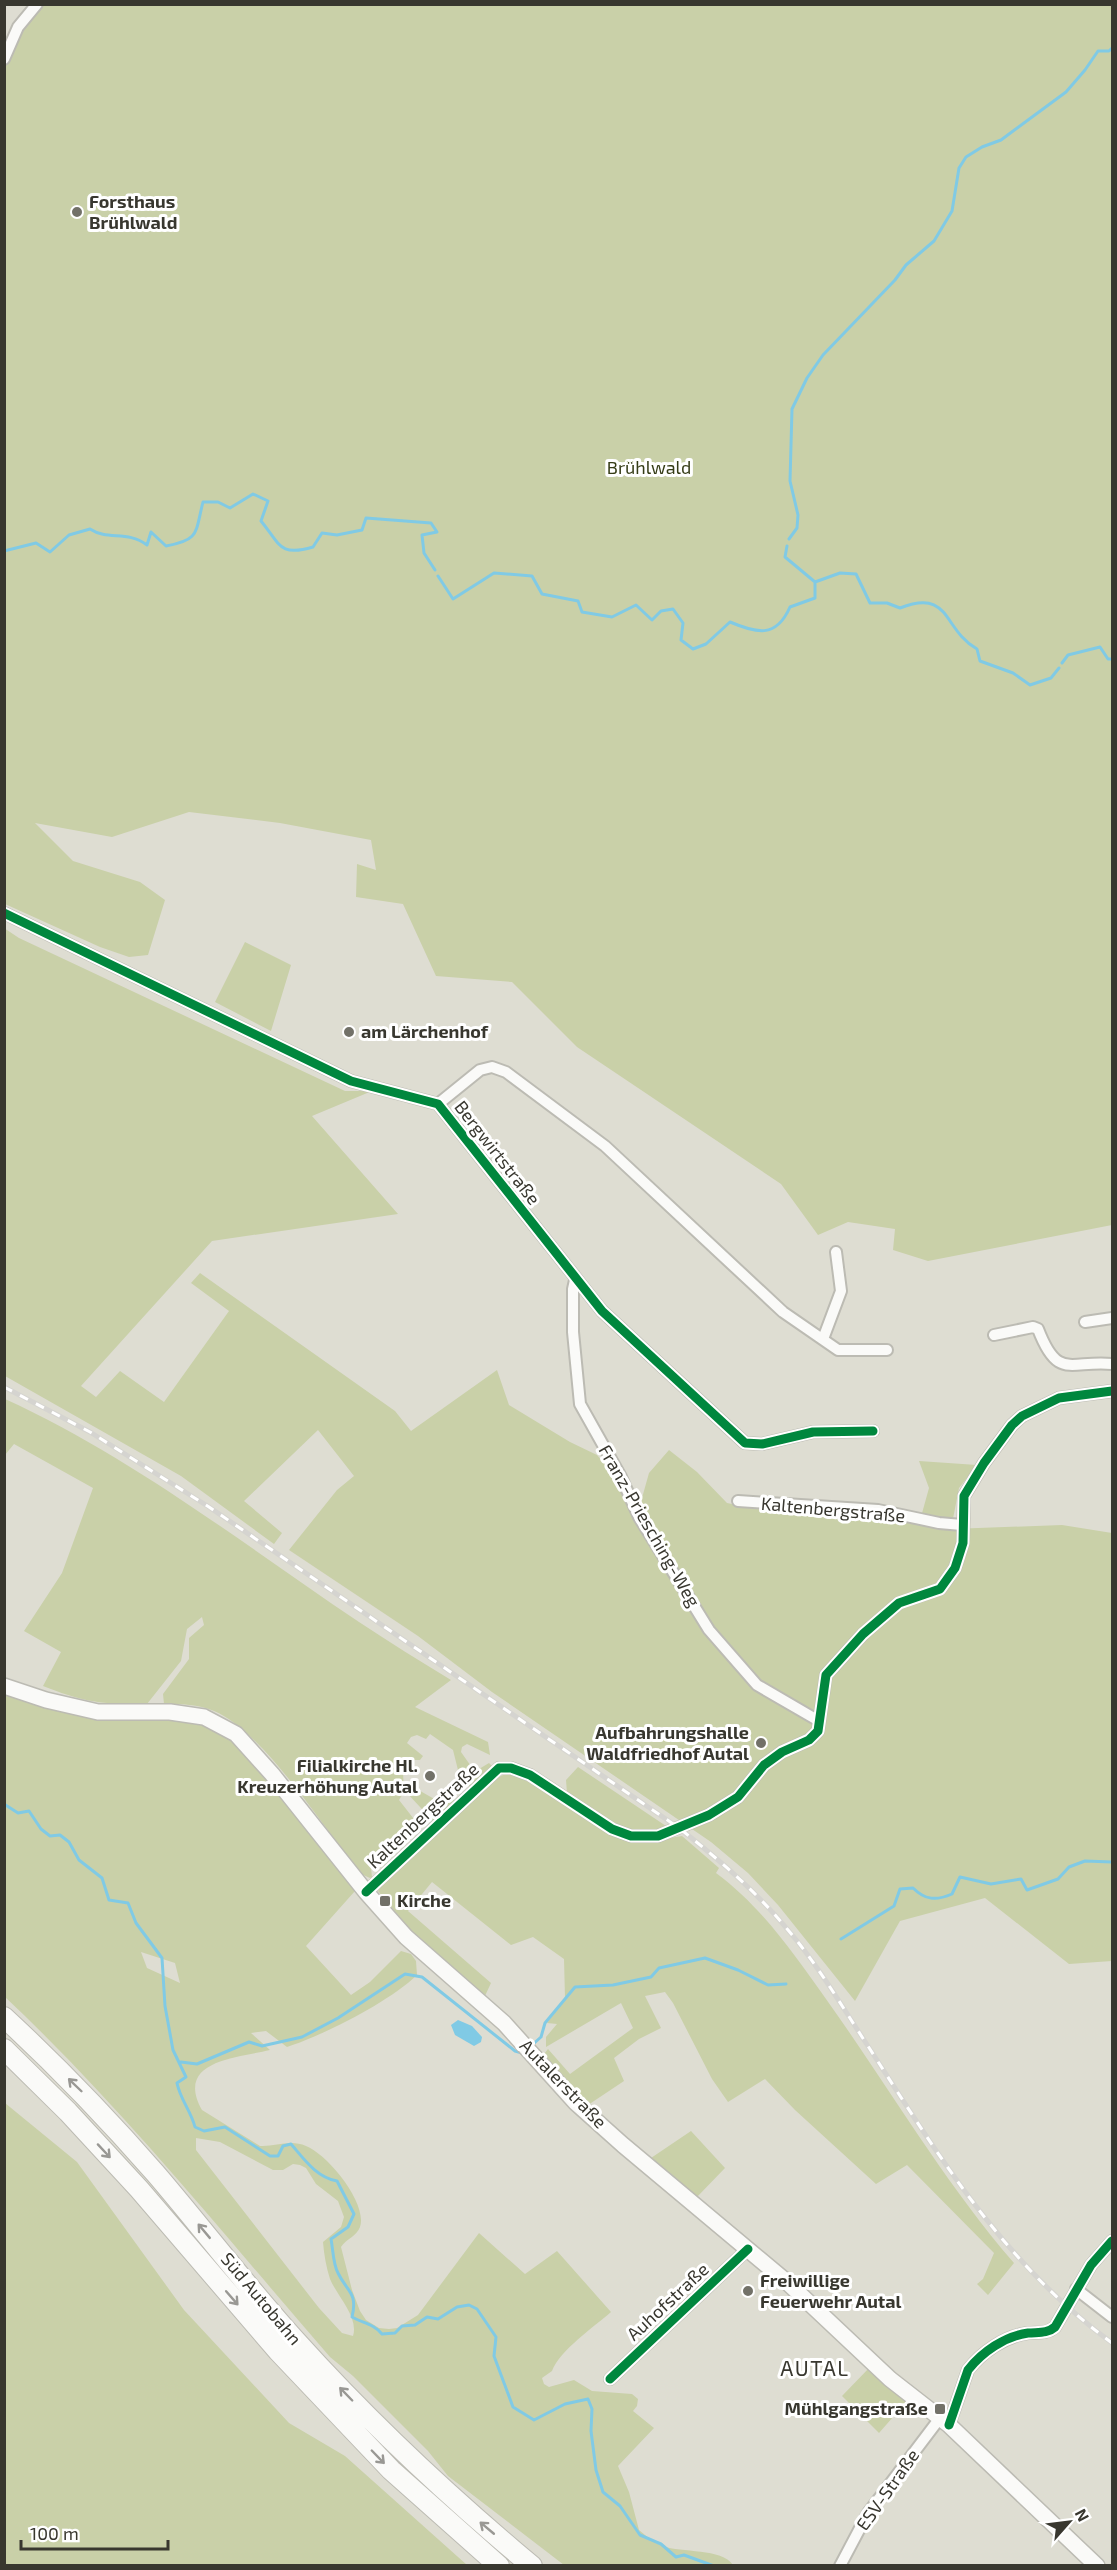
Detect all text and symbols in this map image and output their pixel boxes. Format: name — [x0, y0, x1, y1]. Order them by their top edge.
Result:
place label: Forsthaus Brühlwald — [89, 190, 177, 233]
marker: Forsthaus Brühlwald — [70, 205, 84, 219]
park label: Brühlwald — [607, 456, 691, 478]
place label: am Lärchenhof — [361, 1020, 489, 1042]
marker: am Lärchenhof — [342, 1025, 356, 1039]
street label: Bergwirtstraße — [450, 1096, 545, 1209]
street label: Franz-Priesching-Weg — [594, 1441, 705, 1610]
street label: Kaltenbergstraße — [760, 1492, 906, 1526]
place label: Aufbahrungshalle Waldfriedhof Autal — [586, 1721, 749, 1764]
marker: Aufbahrungshalle Waldfriedhof Autal — [754, 1736, 768, 1750]
place label: Filialkirche Hl. Kreuzerhöhung Autal — [237, 1754, 418, 1797]
street label: Kaltenbergstraße — [362, 1758, 483, 1873]
marker: Filialkirche Hl. Kreuzerhöhung Autal — [423, 1769, 437, 1783]
place label: Kirche — [397, 1889, 451, 1911]
marker: Kirche — [378, 1894, 392, 1908]
street label: Autalerstraße — [516, 2034, 612, 2132]
one-way arrow — [67, 2078, 82, 2093]
one-way arrow — [97, 2143, 111, 2158]
one-way arrow — [197, 2224, 211, 2239]
street label: Süd Autobahn — [217, 2248, 307, 2349]
street label: Auhofstraße — [622, 2258, 713, 2345]
place label: Freiwillige Feuerwehr Autal — [760, 2269, 901, 2312]
marker: Freiwillige Feuerwehr Autal — [741, 2284, 755, 2298]
one-way arrow — [225, 2290, 239, 2305]
district label: AUTAL — [780, 2355, 850, 2380]
one-way arrow — [339, 2386, 354, 2401]
place label: Mühlgangstraße — [785, 2397, 928, 2419]
marker: Mühlgangstraße — [933, 2402, 947, 2416]
street label: ESV-Straße — [851, 2444, 923, 2534]
one-way arrow — [371, 2449, 386, 2464]
north arrow — [1039, 2492, 1099, 2552]
text: N — [1072, 2505, 1094, 2524]
scale bar — [21, 2513, 168, 2551]
one-way arrow — [480, 2521, 495, 2535]
text: 100 m — [30, 2522, 79, 2544]

